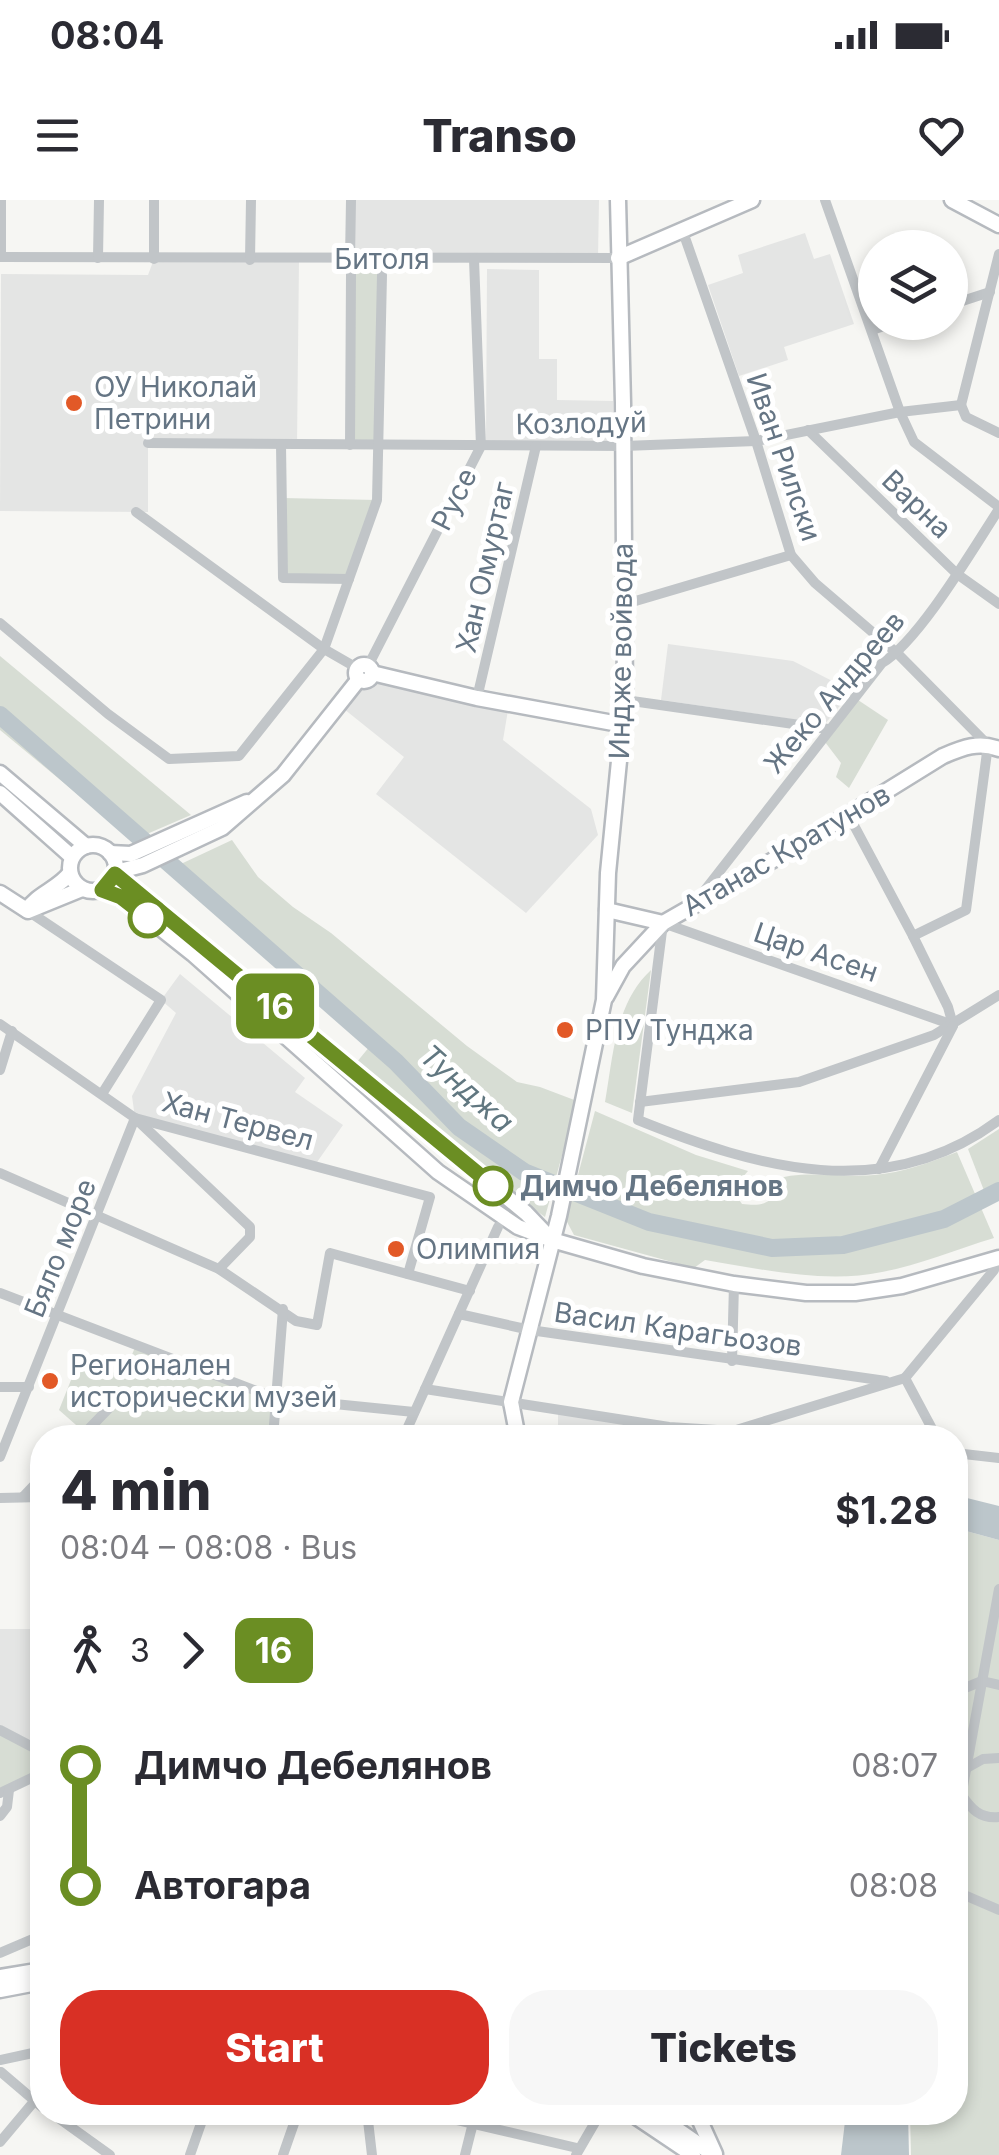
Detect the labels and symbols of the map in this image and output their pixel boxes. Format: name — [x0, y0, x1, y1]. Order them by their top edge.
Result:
street label: Битоля — [334, 242, 430, 276]
street label: Иван Рилски — [739, 369, 829, 545]
place label: ОУ Николай Петрини — [94, 370, 257, 436]
marker: ОУ Николай Петрини — [63, 392, 85, 414]
street label: Козлодуй — [515, 405, 647, 441]
street label: Русе — [424, 462, 484, 536]
street label: Варна — [875, 463, 959, 545]
street label: Хан Омуртаг — [449, 478, 521, 656]
street label: Индже войвода — [602, 542, 640, 760]
street label: Жеко Андреев — [756, 604, 912, 780]
street label: Атанас Кратунов — [676, 777, 896, 923]
unlabelled marker — [129, 899, 167, 937]
street label: Цар Асен — [749, 915, 883, 989]
line badge: 16 — [230, 974, 320, 1038]
place label: РПУ Тунджа — [585, 1013, 754, 1047]
marker: РПУ Тунджа — [554, 1019, 576, 1041]
water label: Тунджа — [413, 1037, 521, 1139]
street label: Хан Тервел — [159, 1084, 317, 1158]
marker: Димчо Дебелянов — [474, 1167, 512, 1205]
place label: Димчо Дебелянов — [520, 1169, 784, 1203]
street label: Бяло море — [17, 1174, 103, 1322]
place label: Олимпия — [416, 1232, 540, 1266]
marker: Олимпия — [385, 1238, 407, 1260]
street label: Васил Карагьозов — [552, 1295, 804, 1363]
place label: Регионален исторически музей — [70, 1348, 337, 1414]
marker: Регионален исторически музей — [39, 1370, 61, 1392]

